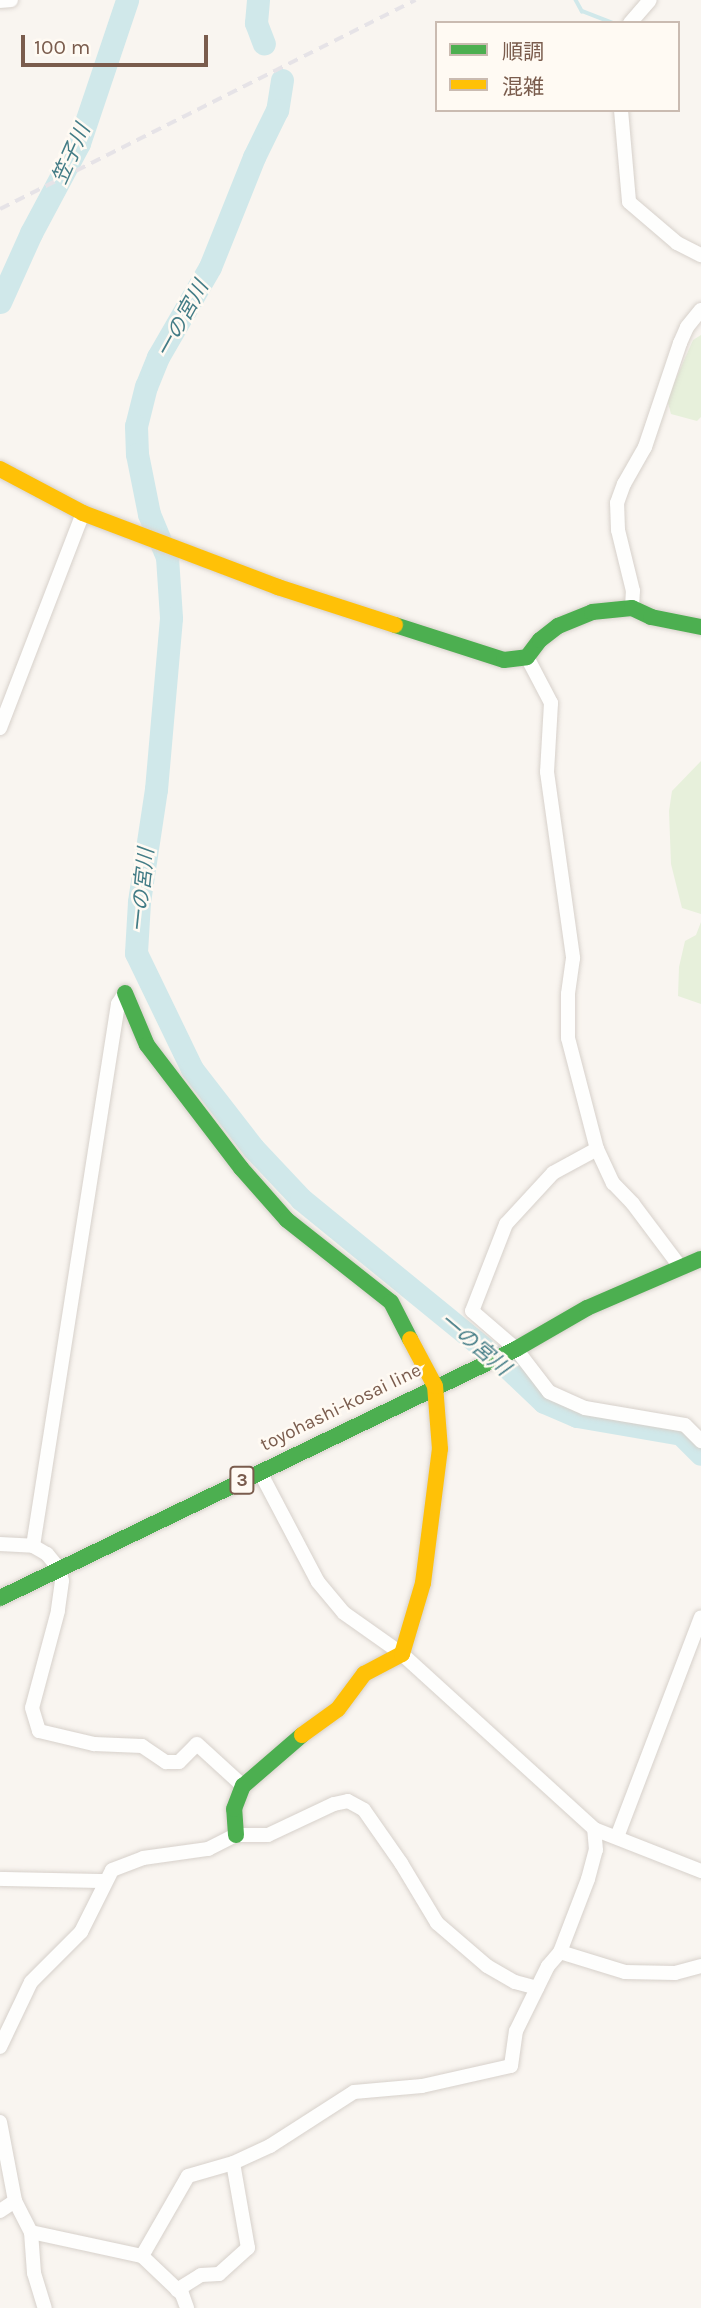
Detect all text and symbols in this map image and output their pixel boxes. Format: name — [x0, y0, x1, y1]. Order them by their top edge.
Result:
scale bar — [24, 21, 212, 65]
legend — [435, 21, 680, 112]
text: 100 m — [34, 35, 91, 59]
text: 順調 — [502, 40, 544, 64]
text: 混雑 — [502, 75, 544, 99]
water label: 笠子川 — [47, 120, 95, 188]
water label: 一の宮川 — [151, 276, 213, 362]
water label: 一の宮川 — [125, 847, 159, 933]
water label: 一の宮川 — [435, 1307, 515, 1381]
street label: toyohashi-kosai line — [257, 1359, 425, 1457]
road number: 3 — [228, 1465, 256, 1494]

